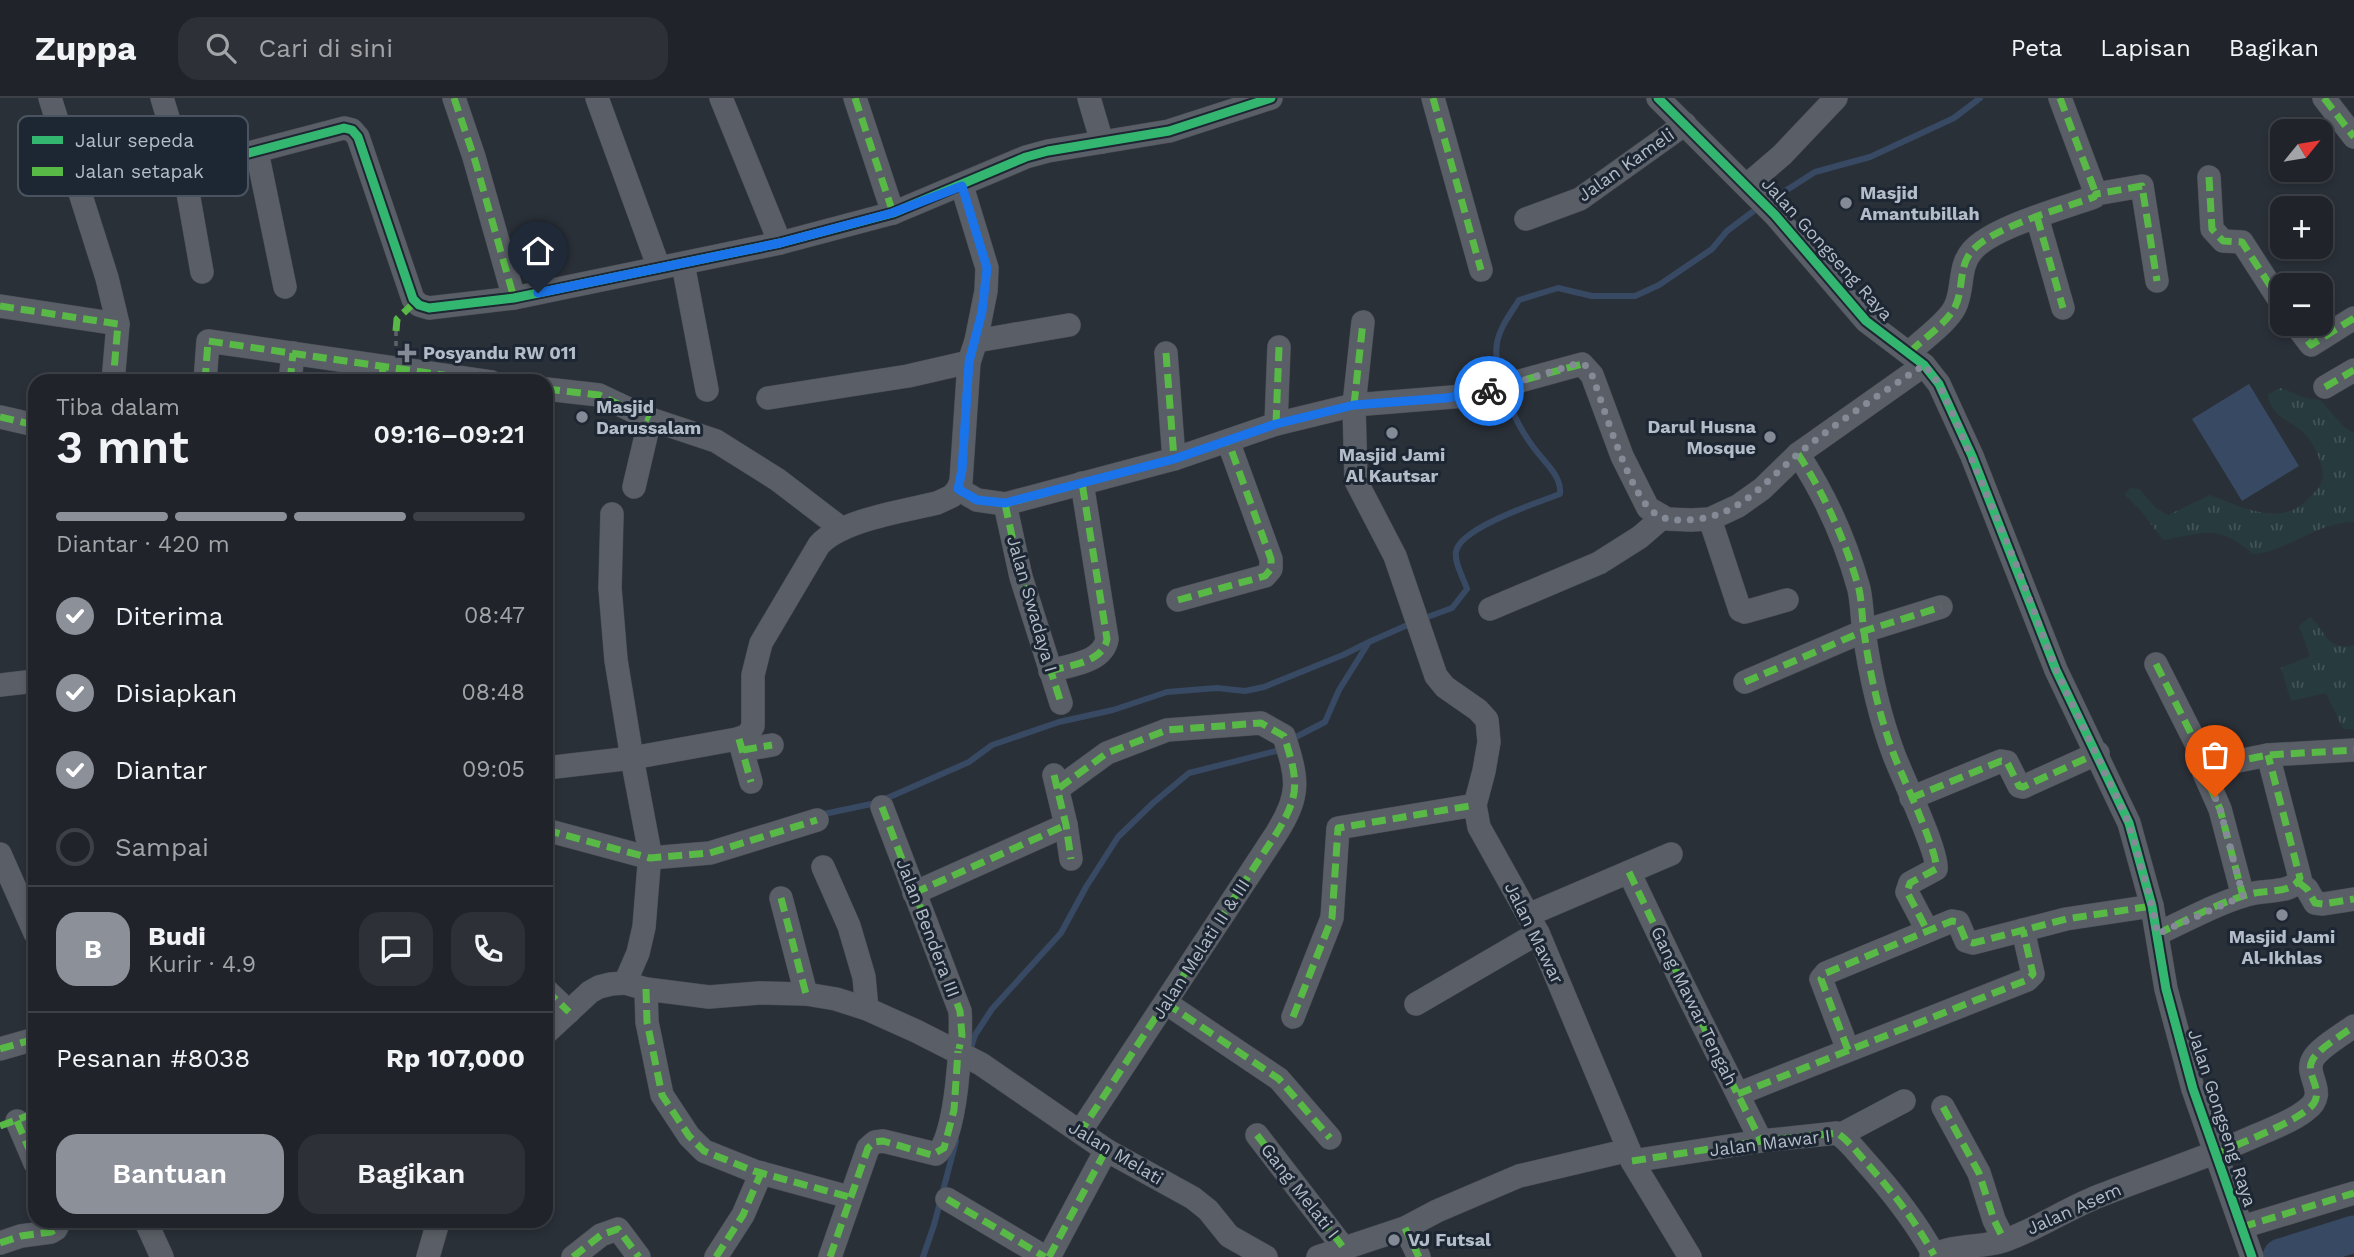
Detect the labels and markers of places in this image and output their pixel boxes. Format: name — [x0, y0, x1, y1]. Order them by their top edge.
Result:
place label: Masjid Amantubillah — [1860, 182, 1980, 224]
marker: Masjid Amantubillah — [1838, 195, 1854, 211]
pin — [508, 221, 568, 293]
place label: Posyandu RW 011 — [423, 342, 576, 363]
marker: Posyandu RW 011 — [397, 343, 417, 363]
place label: Masjid Darussalam — [596, 396, 701, 438]
marker: Masjid Darussalam — [574, 409, 590, 425]
place label: Darul Husna Mosque — [1647, 416, 1757, 458]
marker: Masjid Jami Al Kautsar — [1384, 425, 1400, 441]
marker: Darul Husna Mosque — [1762, 429, 1778, 445]
place label: Masjid Jami Al Kautsar — [1339, 444, 1445, 486]
pin — [2185, 725, 2245, 797]
marker: Masjid Jami Al-Ikhlas — [2274, 907, 2290, 923]
place label: Masjid Jami Al-Ikhlas — [2229, 926, 2335, 968]
place label: VJ Futsal — [1408, 1229, 1491, 1250]
marker: VJ Futsal — [1386, 1232, 1402, 1248]

